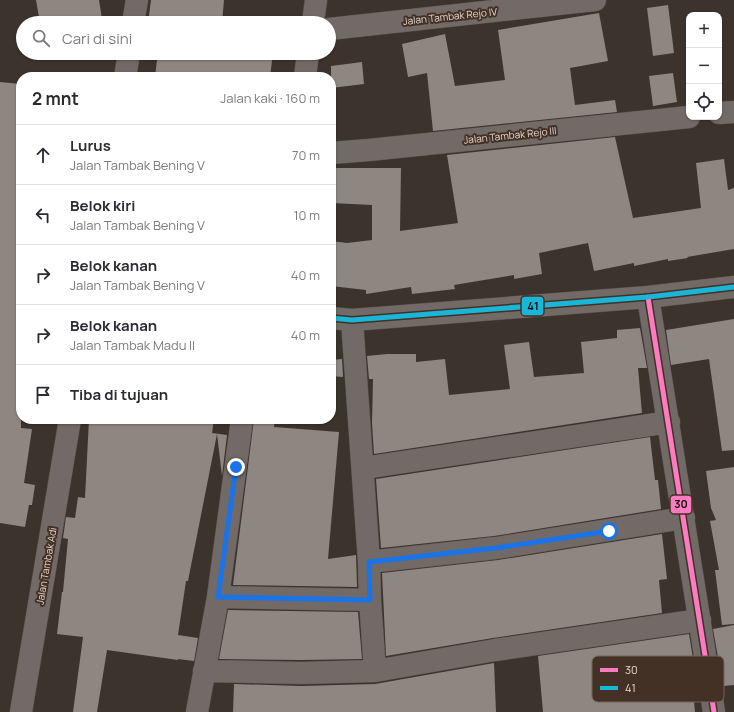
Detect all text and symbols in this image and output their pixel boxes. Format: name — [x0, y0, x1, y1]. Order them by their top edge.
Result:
street label: Jalan Tambak Rejo IV — [402, 4, 498, 28]
map controls — [686, 12, 722, 120]
button: + — [686, 12, 722, 48]
search box — [16, 16, 336, 60]
icon: search — [30, 27, 52, 49]
text: Cari di sini — [62, 28, 132, 49]
button: − — [686, 48, 722, 84]
button: locate — [686, 84, 722, 120]
text: 2 mnt — [32, 87, 79, 110]
text: Jalan kaki · 160 m — [220, 89, 320, 107]
street label: Jalan Tambak Rejo III — [463, 123, 557, 147]
text: Lurus — [70, 135, 111, 156]
icon: ahead — [32, 144, 54, 166]
text: 70 m — [292, 146, 320, 164]
text: Jalan Tambak Bening V — [70, 156, 205, 174]
text: Belok kiri — [70, 195, 136, 216]
icon: left — [32, 204, 54, 226]
text: 10 m — [293, 206, 320, 224]
text: Jalan Tambak Bening V — [70, 216, 205, 234]
text: Belok kanan — [70, 255, 157, 276]
icon: right — [32, 264, 54, 286]
text: 40 m — [291, 266, 320, 284]
text: Jalan Tambak Bening V — [70, 276, 205, 294]
line badge: 41 — [521, 296, 544, 316]
text: 41 — [527, 298, 539, 313]
text: Belok kanan — [70, 315, 157, 336]
icon: right — [32, 324, 54, 346]
text: 40 m — [291, 326, 320, 344]
text: Jalan Tambak Madu II — [70, 336, 195, 354]
icon: arrive — [32, 384, 54, 406]
text: Tiba di tujuan — [70, 384, 168, 405]
route end — [227, 458, 245, 476]
line badge: 30 — [670, 495, 692, 514]
text: 30 — [674, 496, 688, 511]
route start — [600, 522, 618, 540]
street label: Jalan Tambak Adi — [32, 526, 60, 606]
legend — [592, 656, 724, 702]
text: 30 — [625, 662, 638, 677]
text: 41 — [625, 680, 636, 695]

